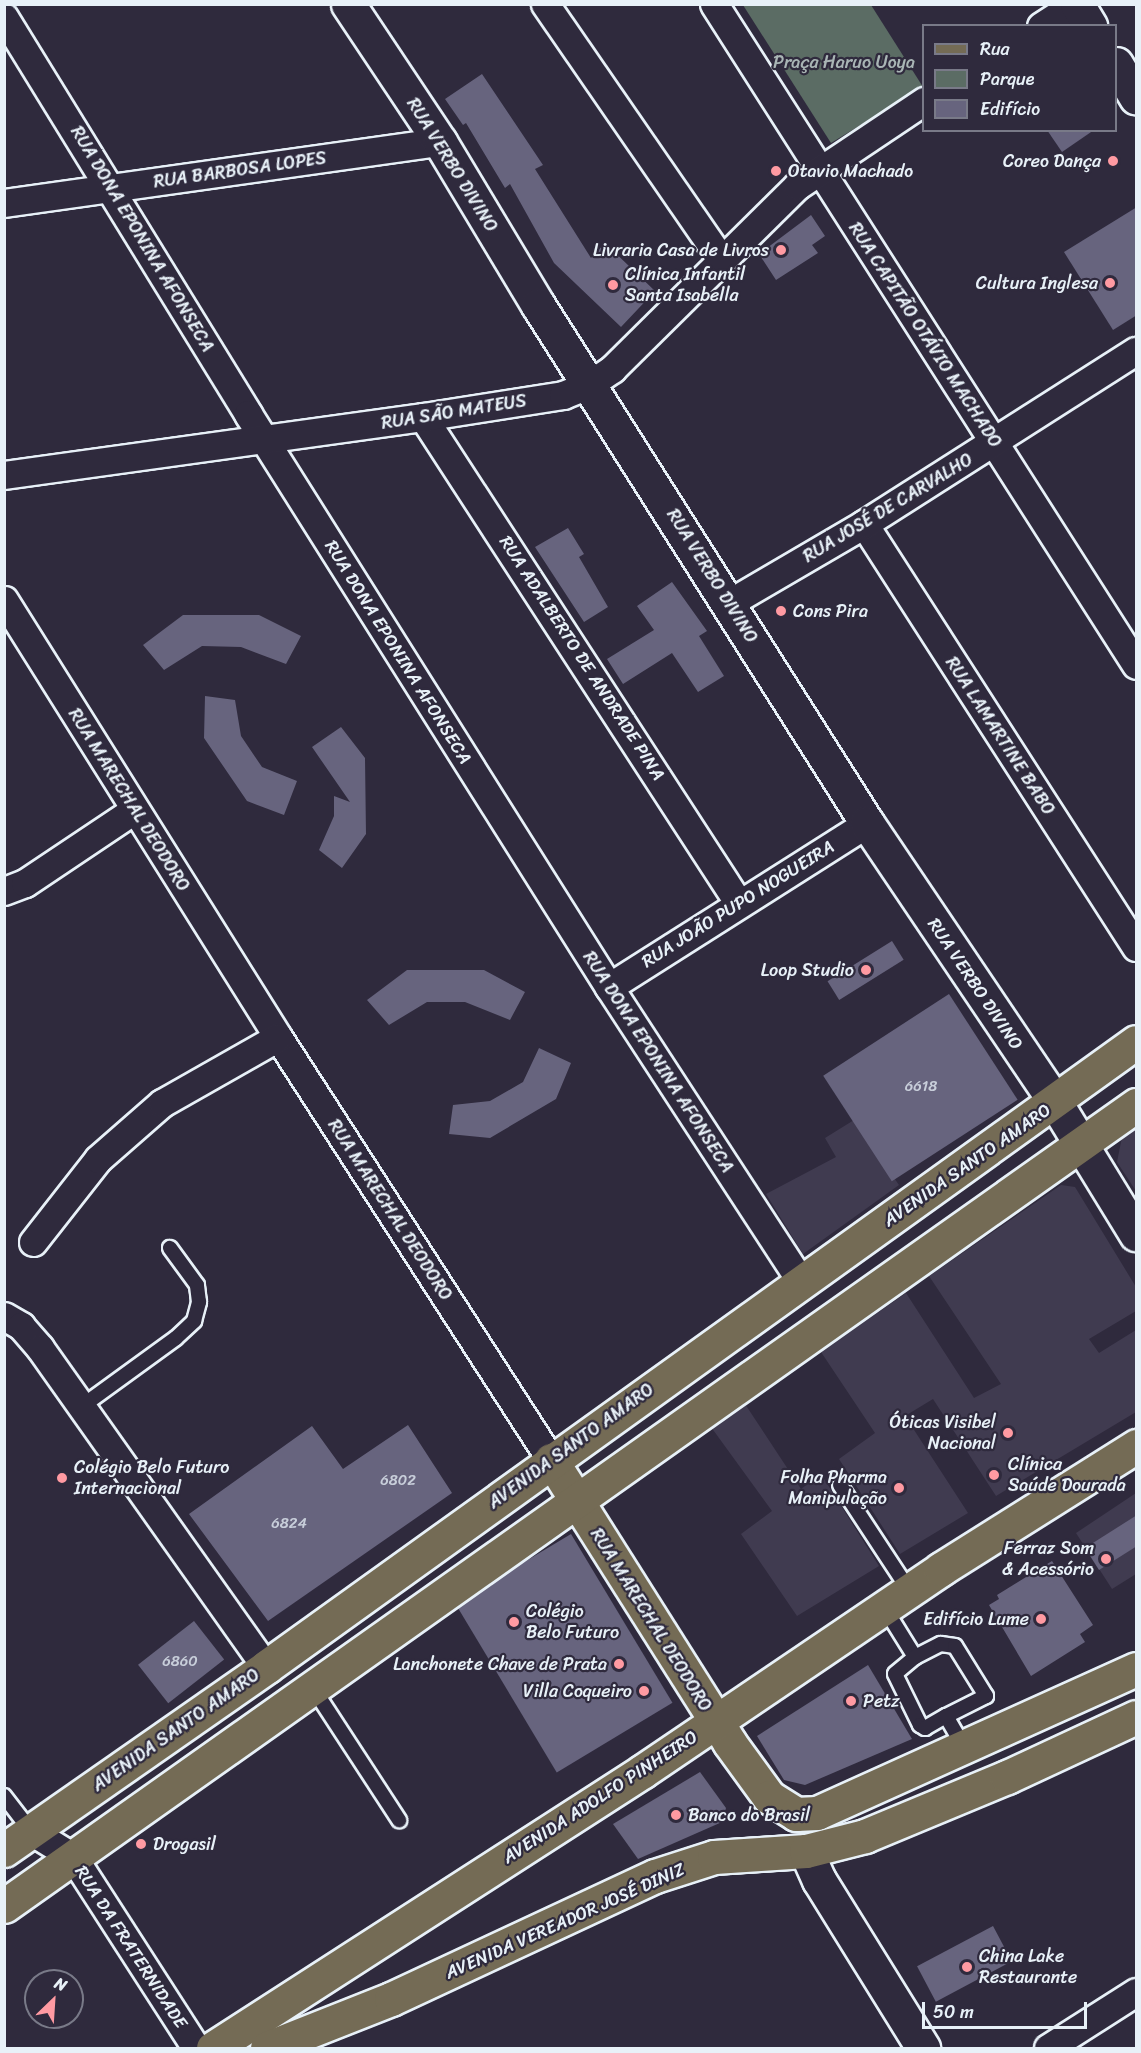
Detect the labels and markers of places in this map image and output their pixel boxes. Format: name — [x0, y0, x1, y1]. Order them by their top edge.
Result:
place label: Coreo Dança — [1003, 150, 1101, 172]
marker: Coreo Dança — [1106, 154, 1120, 168]
place label: Otavio Machado — [788, 160, 913, 182]
marker: Otavio Machado — [769, 164, 783, 178]
place label: Livraria Casa de Livros — [594, 239, 769, 261]
marker: Livraria Casa de Livros — [774, 243, 788, 257]
place label: Clínica Infantil Santa Isabella — [625, 264, 745, 306]
place label: Cultura Inglesa — [976, 272, 1098, 294]
marker: Cultura Inglesa — [1103, 276, 1117, 290]
marker: Clínica Infantil Santa Isabella — [606, 278, 620, 292]
place label: Cons Pira — [793, 600, 868, 622]
marker: Cons Pira — [774, 604, 788, 618]
place label: Loop Studio — [761, 959, 854, 981]
marker: Loop Studio — [859, 963, 873, 977]
place label: Óticas Visibel Nacional — [889, 1412, 996, 1454]
marker: Óticas Visibel Nacional — [1001, 1426, 1015, 1440]
place label: Clínica Saúde Dourada — [1008, 1454, 1126, 1496]
place label: Colégio Belo Futuro Internacional — [74, 1457, 229, 1500]
marker: Clínica Saúde Dourada — [985, 1466, 1003, 1484]
place label: Folha Pharma Manipulação — [780, 1467, 887, 1510]
marker: Colégio Belo Futuro Internacional — [55, 1471, 69, 1485]
marker: Folha Pharma Manipulação — [892, 1481, 906, 1495]
place label: Ferraz Som & Acessório — [1002, 1538, 1094, 1580]
marker: Ferraz Som & Acessório — [1099, 1552, 1113, 1566]
place label: Colégio Belo Futuro — [526, 1601, 619, 1644]
place label: Edifício Lume — [923, 1608, 1029, 1630]
marker: Edifício Lume — [1034, 1612, 1048, 1626]
marker: Colégio Belo Futuro — [507, 1615, 521, 1629]
place label: Lanchonete Chave de Prata — [393, 1653, 607, 1675]
marker: Lanchonete Chave de Prata — [612, 1657, 626, 1671]
place label: Villa Coqueiro — [523, 1680, 632, 1702]
marker: Villa Coqueiro — [637, 1684, 651, 1698]
place label: Petz — [863, 1690, 900, 1712]
marker: Petz — [844, 1694, 858, 1708]
place label: Banco do Brasil — [688, 1804, 810, 1826]
marker: Banco do Brasil — [669, 1808, 683, 1822]
place label: Drogasil — [153, 1833, 216, 1855]
marker: Drogasil — [134, 1837, 148, 1851]
place label: China Lake Restaurante — [979, 1946, 1077, 1988]
marker: China Lake Restaurante — [960, 1960, 974, 1974]

